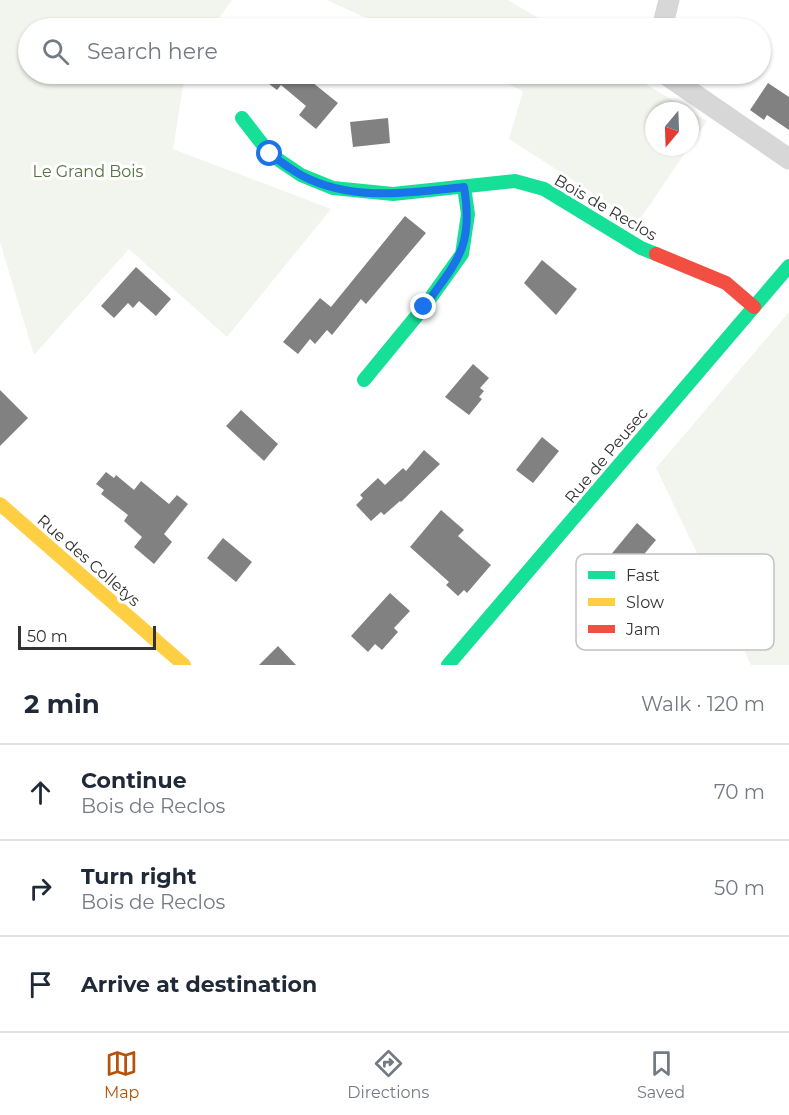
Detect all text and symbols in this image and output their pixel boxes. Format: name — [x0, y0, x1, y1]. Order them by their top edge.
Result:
search box — [18, 18, 771, 84]
icon: search — [39, 35, 72, 68]
text: Search here — [87, 38, 218, 65]
north arrow — [645, 102, 699, 156]
route start — [256, 140, 282, 166]
park label: Le Grand Bois — [33, 162, 144, 181]
street label: Bois de Reclos — [551, 170, 661, 245]
route end — [410, 293, 436, 319]
street label: Rue de Peusec — [561, 404, 652, 507]
street label: Rue des Colletys — [33, 510, 144, 610]
legend — [576, 554, 774, 650]
text: Fast — [626, 566, 660, 585]
text: Slow — [626, 593, 664, 612]
text: Jam — [625, 620, 660, 639]
scale bar — [18, 623, 156, 650]
text: 50 m — [27, 627, 68, 646]
text: 2 min — [24, 688, 100, 720]
text: Walk · 120 m — [641, 692, 765, 716]
text: Continue — [81, 767, 187, 794]
icon: ahead — [24, 776, 57, 809]
text: 70 m — [714, 780, 765, 804]
text: Bois de Reclos — [81, 794, 225, 818]
text: Turn right — [81, 863, 196, 890]
icon: right — [24, 872, 57, 905]
text: 50 m — [714, 876, 765, 900]
text: Bois de Reclos — [81, 890, 225, 914]
icon: arrive — [24, 968, 57, 1001]
text: Arrive at destination — [81, 971, 317, 998]
tab: Map — [104, 1047, 139, 1102]
tab: Directions — [347, 1047, 429, 1102]
tab: Saved — [637, 1047, 685, 1102]

